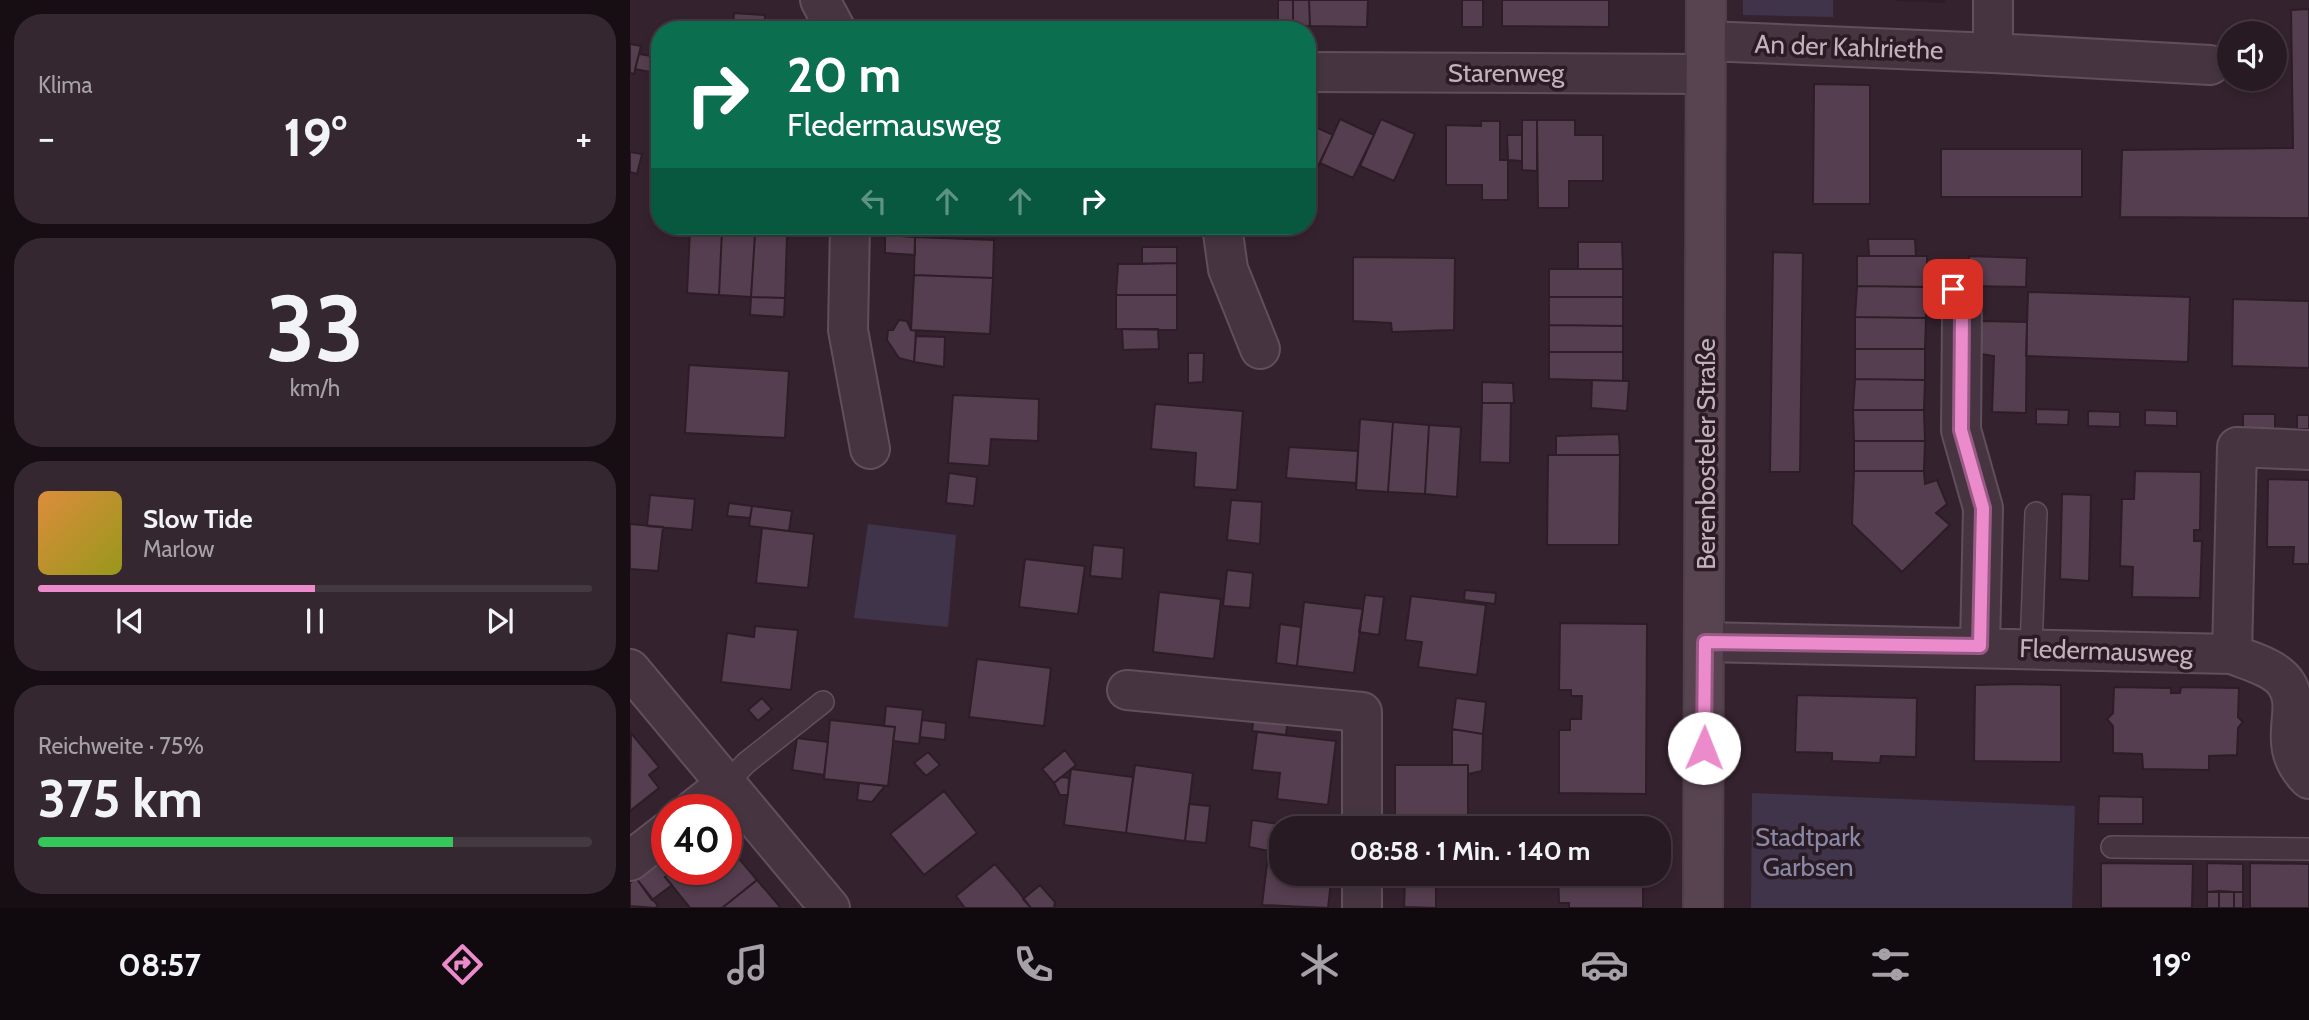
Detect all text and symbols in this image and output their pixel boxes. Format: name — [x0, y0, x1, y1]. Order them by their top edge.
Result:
map controls — [2217, 21, 2287, 91]
button: sound — [2217, 21, 2287, 91]
street label: An der Kahlriethe — [1754, 28, 1944, 66]
text: 20 m — [787, 45, 901, 104]
icon: right — [672, 49, 763, 140]
street label: Starenweg — [1448, 57, 1565, 89]
text: Klima — [38, 71, 93, 99]
text: Fledermausweg — [787, 105, 1001, 144]
text: 19° — [283, 106, 347, 169]
text: − — [38, 114, 55, 161]
text: + — [575, 114, 592, 161]
icon: left — [855, 182, 893, 220]
icon: ahead — [928, 182, 966, 220]
icon: ahead — [1001, 182, 1039, 220]
icon: right — [1074, 182, 1112, 220]
pin — [1923, 259, 1983, 319]
icon: arrive — [1934, 270, 1972, 308]
text: 33 — [266, 273, 364, 384]
street label: Berenbosteler Straße — [1690, 338, 1722, 570]
text: km/h — [290, 374, 340, 402]
text: Slow Tide — [143, 503, 253, 535]
text: Marlow — [143, 535, 214, 563]
icon: previous — [111, 602, 149, 640]
icon: pause — [296, 602, 334, 640]
icon: next — [481, 602, 519, 640]
street label: Fledermausweg — [2019, 632, 2194, 670]
position arrow — [1667, 711, 1741, 785]
text: Reichweite · 75% — [38, 732, 204, 760]
text: 375 km — [38, 767, 203, 830]
speed limit sign: 40 — [651, 794, 742, 885]
park label: Stadtpark Garbsen — [1755, 821, 1861, 883]
text: 08:58 · 1 Min. · 140 m — [1350, 835, 1590, 867]
icon: directions — [438, 940, 487, 989]
icon: music — [723, 940, 772, 989]
icon: phone — [1009, 940, 1058, 989]
icon: climate — [1295, 940, 1344, 989]
icon: car — [1580, 940, 1629, 989]
icon: filters — [1866, 940, 1915, 989]
text: 08:57 — [118, 945, 201, 984]
text: 19° — [2152, 945, 2191, 984]

